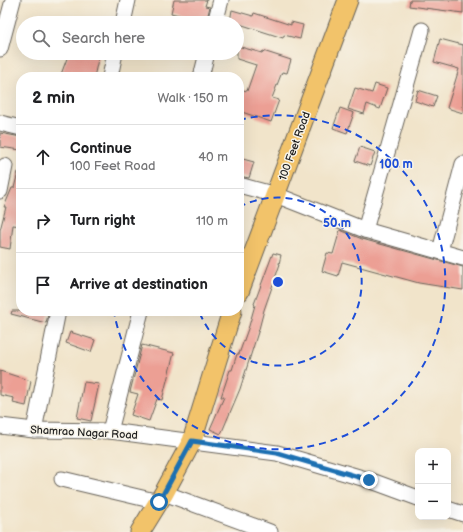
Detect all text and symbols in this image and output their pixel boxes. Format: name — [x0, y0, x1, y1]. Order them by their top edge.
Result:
search box — [16, 16, 244, 60]
icon: search — [30, 27, 52, 49]
text: Search here — [62, 29, 145, 48]
text: 2 min — [32, 88, 75, 108]
text: Walk · 150 m — [157, 90, 228, 106]
street label: 100 Feet Road — [276, 110, 313, 182]
text: Continue — [70, 139, 132, 158]
icon: ahead — [32, 146, 54, 168]
text: 40 m — [198, 149, 228, 165]
text: 100 m — [379, 157, 413, 172]
text: 100 Feet Road — [70, 158, 156, 174]
icon: right — [32, 210, 54, 232]
text: Turn right — [70, 211, 135, 230]
text: 110 m — [196, 213, 228, 229]
text: 50 m — [323, 216, 351, 231]
icon: arrive — [32, 274, 54, 296]
text: Arrive at destination — [70, 275, 208, 294]
centre of rings — [271, 275, 285, 289]
street label: Shamrao Nagar Road — [30, 423, 138, 442]
map controls — [415, 448, 451, 520]
button: + — [415, 448, 451, 484]
route end — [360, 471, 378, 489]
button: − — [415, 484, 451, 520]
route start — [150, 493, 168, 511]

